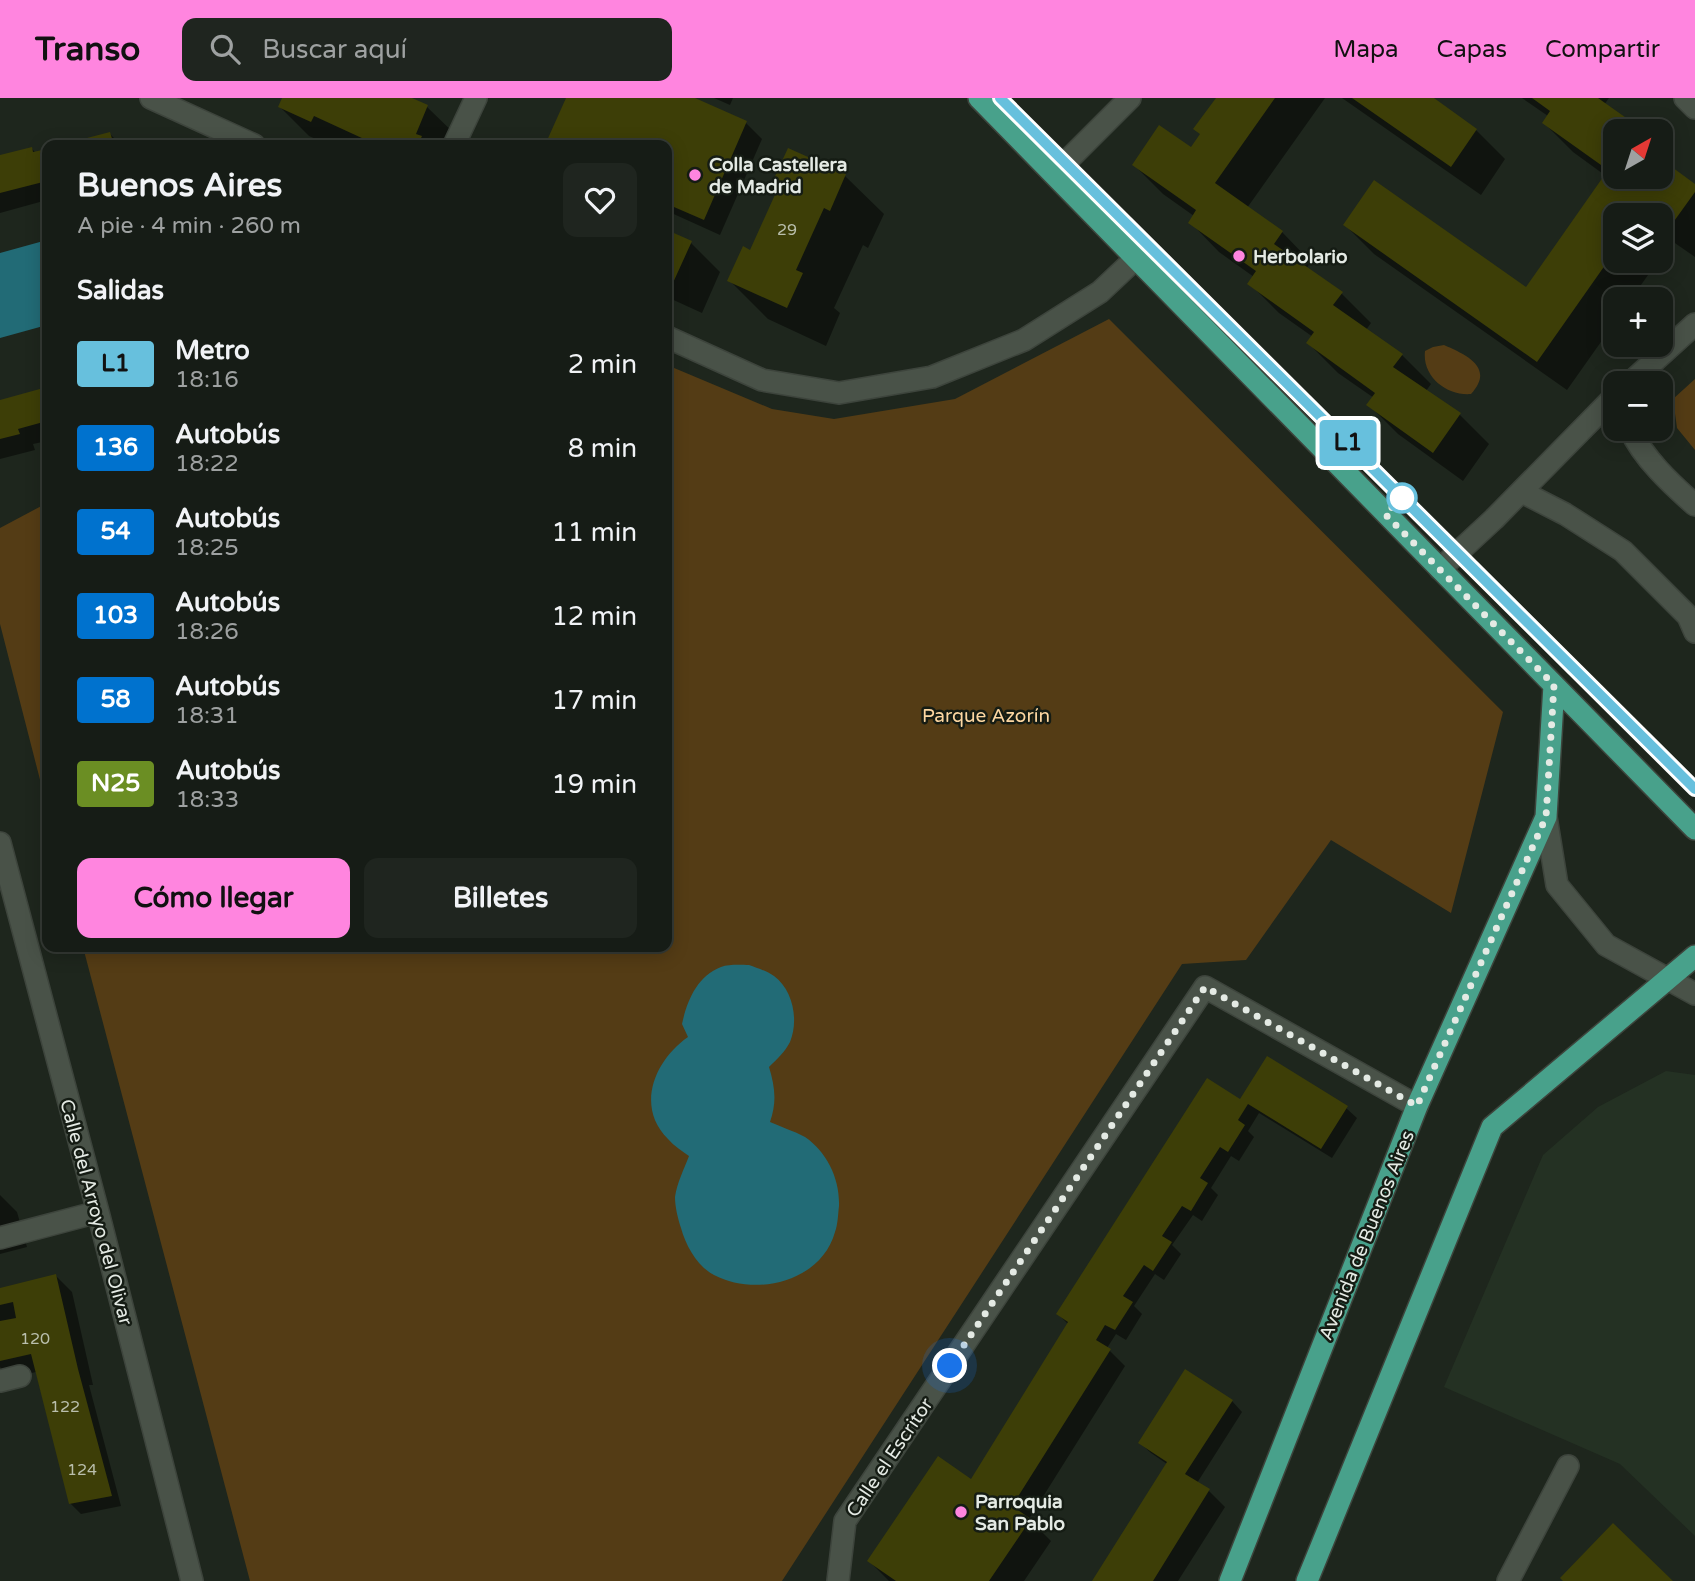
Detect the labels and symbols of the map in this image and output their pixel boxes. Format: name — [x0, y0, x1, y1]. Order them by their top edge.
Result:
north arrow — [1603, 119, 1673, 189]
place label: Colla Castellera de Madrid — [709, 154, 848, 198]
marker: Colla Castellera de Madrid — [687, 167, 703, 183]
house number: 29 — [777, 220, 797, 240]
place label: Herbolario — [1253, 246, 1348, 268]
marker: Herbolario — [1231, 248, 1247, 264]
line badge: L1 — [1316, 420, 1380, 466]
unlabelled marker — [1387, 483, 1417, 513]
park label: Parque Azorín — [922, 705, 1050, 727]
street label: Calle del Arroyo del Olivar — [55, 1097, 137, 1328]
street label: Avenida de Buenos Aires — [1315, 1127, 1419, 1343]
house number: 120 — [20, 1329, 50, 1349]
your location — [932, 1348, 967, 1383]
street label: Calle el Escritor — [842, 1393, 938, 1521]
house number: 122 — [50, 1397, 80, 1417]
house number: 124 — [67, 1460, 97, 1480]
place label: Parroquia San Pablo — [975, 1491, 1065, 1535]
marker: Parroquia San Pablo — [953, 1504, 969, 1520]

